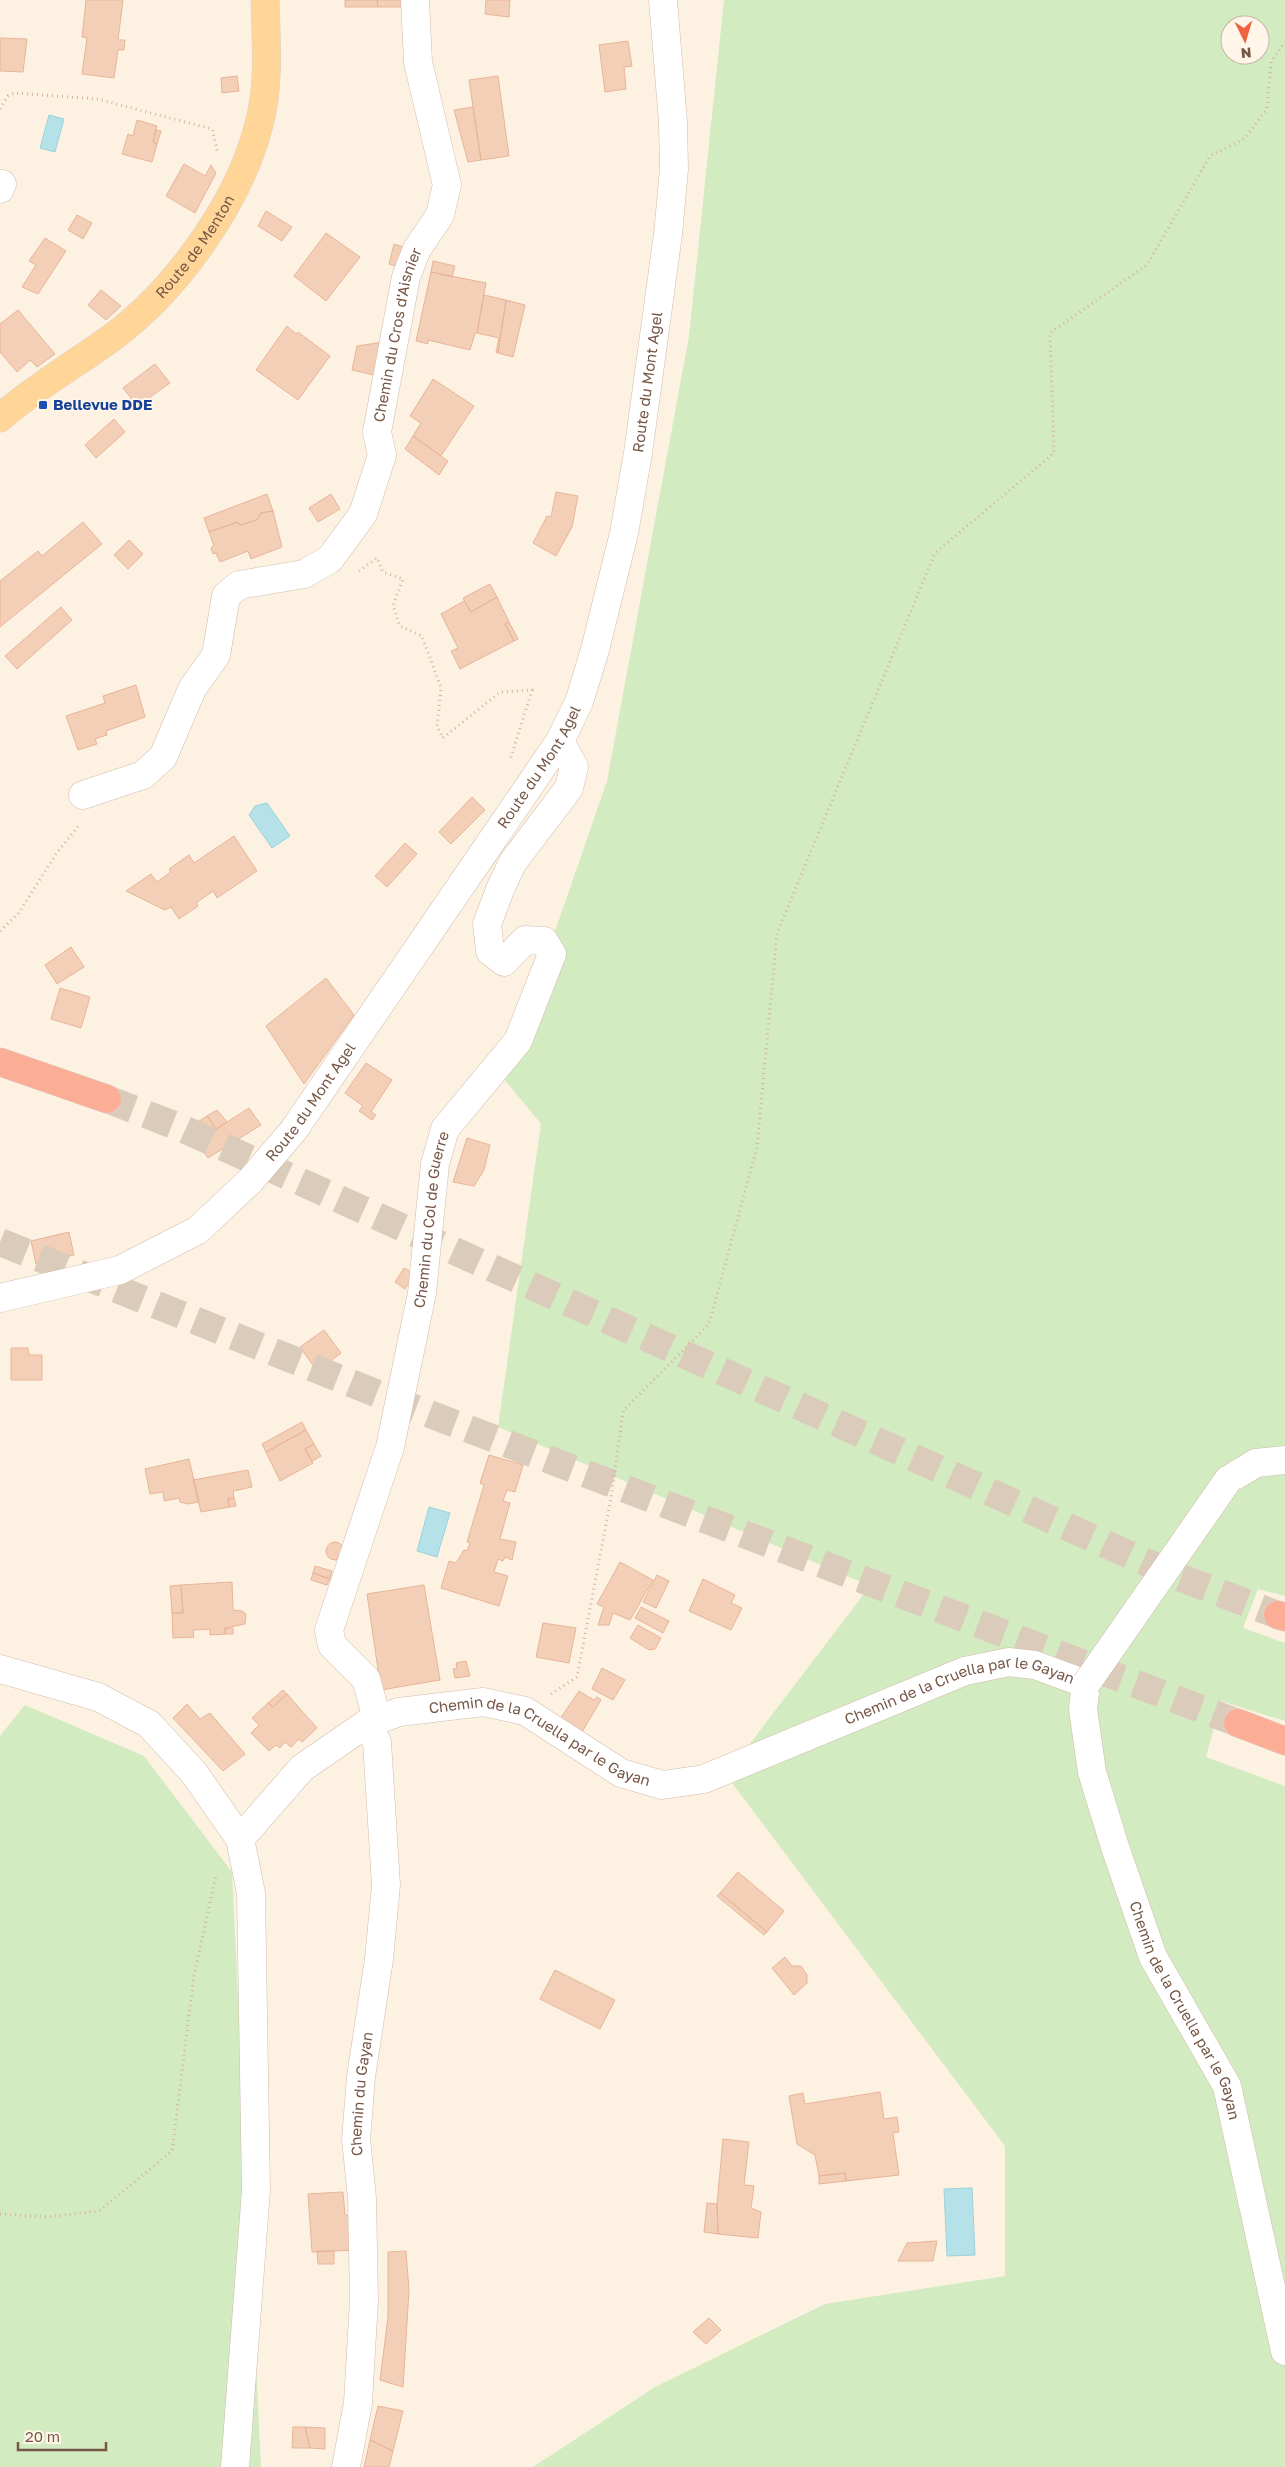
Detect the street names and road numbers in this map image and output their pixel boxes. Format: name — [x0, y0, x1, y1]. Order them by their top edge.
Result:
street label: Route de Menton — [151, 191, 238, 302]
street label: Chemin du Cros d'Aisnier — [369, 245, 425, 424]
street label: Route du Mont Agel — [628, 310, 665, 454]
street label: Route du Mont Agel — [493, 702, 584, 831]
street label: Route du Mont Agel — [261, 1039, 359, 1165]
street label: Chemin du Col de Guerre — [409, 1129, 452, 1310]
street label: Chemin de la Cruella par le Gayan — [842, 1652, 1077, 1728]
street label: Chemin de la Cruella par le Gayan — [428, 1692, 653, 1789]
street label: Chemin de la Cruella par le Gayan — [1126, 1898, 1244, 2121]
street label: Chemin du Gayan — [346, 2030, 376, 2157]

